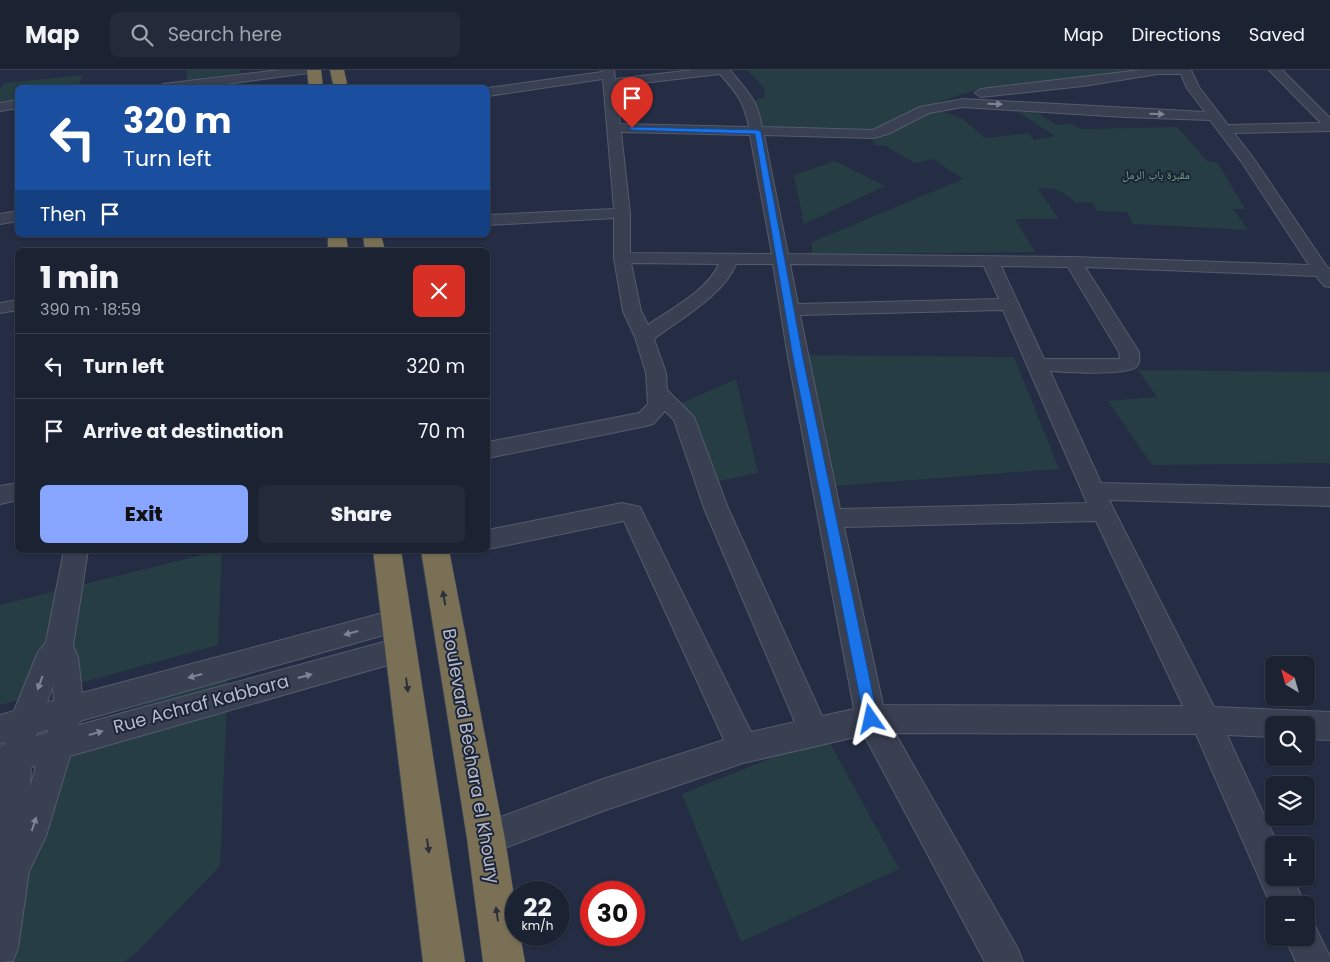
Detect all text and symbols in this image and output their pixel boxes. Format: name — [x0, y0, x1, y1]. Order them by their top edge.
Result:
search box — [110, 12, 460, 57]
text: Map — [25, 18, 80, 51]
icon: search — [128, 21, 156, 49]
text: Search here — [168, 21, 282, 48]
text: Map — [1064, 22, 1103, 47]
text: Directions — [1131, 22, 1221, 47]
text: Saved — [1249, 22, 1305, 47]
pin — [611, 77, 653, 128]
icon: arrive — [618, 84, 646, 112]
text: 320 m — [123, 96, 231, 145]
one-way arrow — [988, 101, 1004, 109]
icon: left — [40, 105, 105, 170]
one-way arrow — [1150, 110, 1166, 118]
text: Turn left — [123, 143, 211, 174]
park label: مقبرة باب الرمل — [1122, 166, 1190, 183]
icon: arrive — [96, 200, 124, 228]
text: Then — [40, 201, 86, 228]
text: 1 min — [40, 256, 119, 299]
button: close — [413, 265, 465, 317]
text: 390 m · 18:59 — [40, 298, 141, 321]
icon: left — [40, 352, 68, 380]
text: Turn left — [83, 353, 164, 380]
text: 320 m — [406, 353, 465, 380]
icon: arrive — [40, 417, 68, 445]
text: Arrive at destination — [83, 418, 284, 445]
text: 70 m — [418, 418, 465, 445]
button: Exit — [40, 485, 248, 543]
button: Share — [258, 485, 465, 543]
one-way arrow — [439, 590, 447, 606]
street label: Boulevard Béchara el Khoury — [437, 626, 506, 885]
one-way arrow — [344, 629, 359, 637]
north arrow — [1265, 656, 1315, 706]
map controls — [1265, 656, 1315, 946]
street label: Rue Achraf Kabbara — [110, 668, 291, 739]
one-way arrow — [298, 671, 313, 679]
one-way arrow — [187, 672, 202, 680]
one-way arrow — [36, 676, 44, 691]
one-way arrow — [403, 677, 411, 693]
position arrow — [844, 692, 896, 744]
button: search — [1265, 716, 1315, 766]
one-way arrow — [88, 729, 103, 737]
button: layers — [1265, 776, 1315, 826]
one-way arrow — [30, 817, 38, 832]
button: + — [1265, 836, 1315, 886]
one-way arrow — [424, 838, 432, 854]
speed limit sign: 30 — [580, 881, 645, 946]
text: 22 — [523, 890, 552, 925]
button: − — [1265, 896, 1315, 946]
one-way arrow — [493, 905, 501, 921]
text: km/h — [522, 917, 553, 934]

